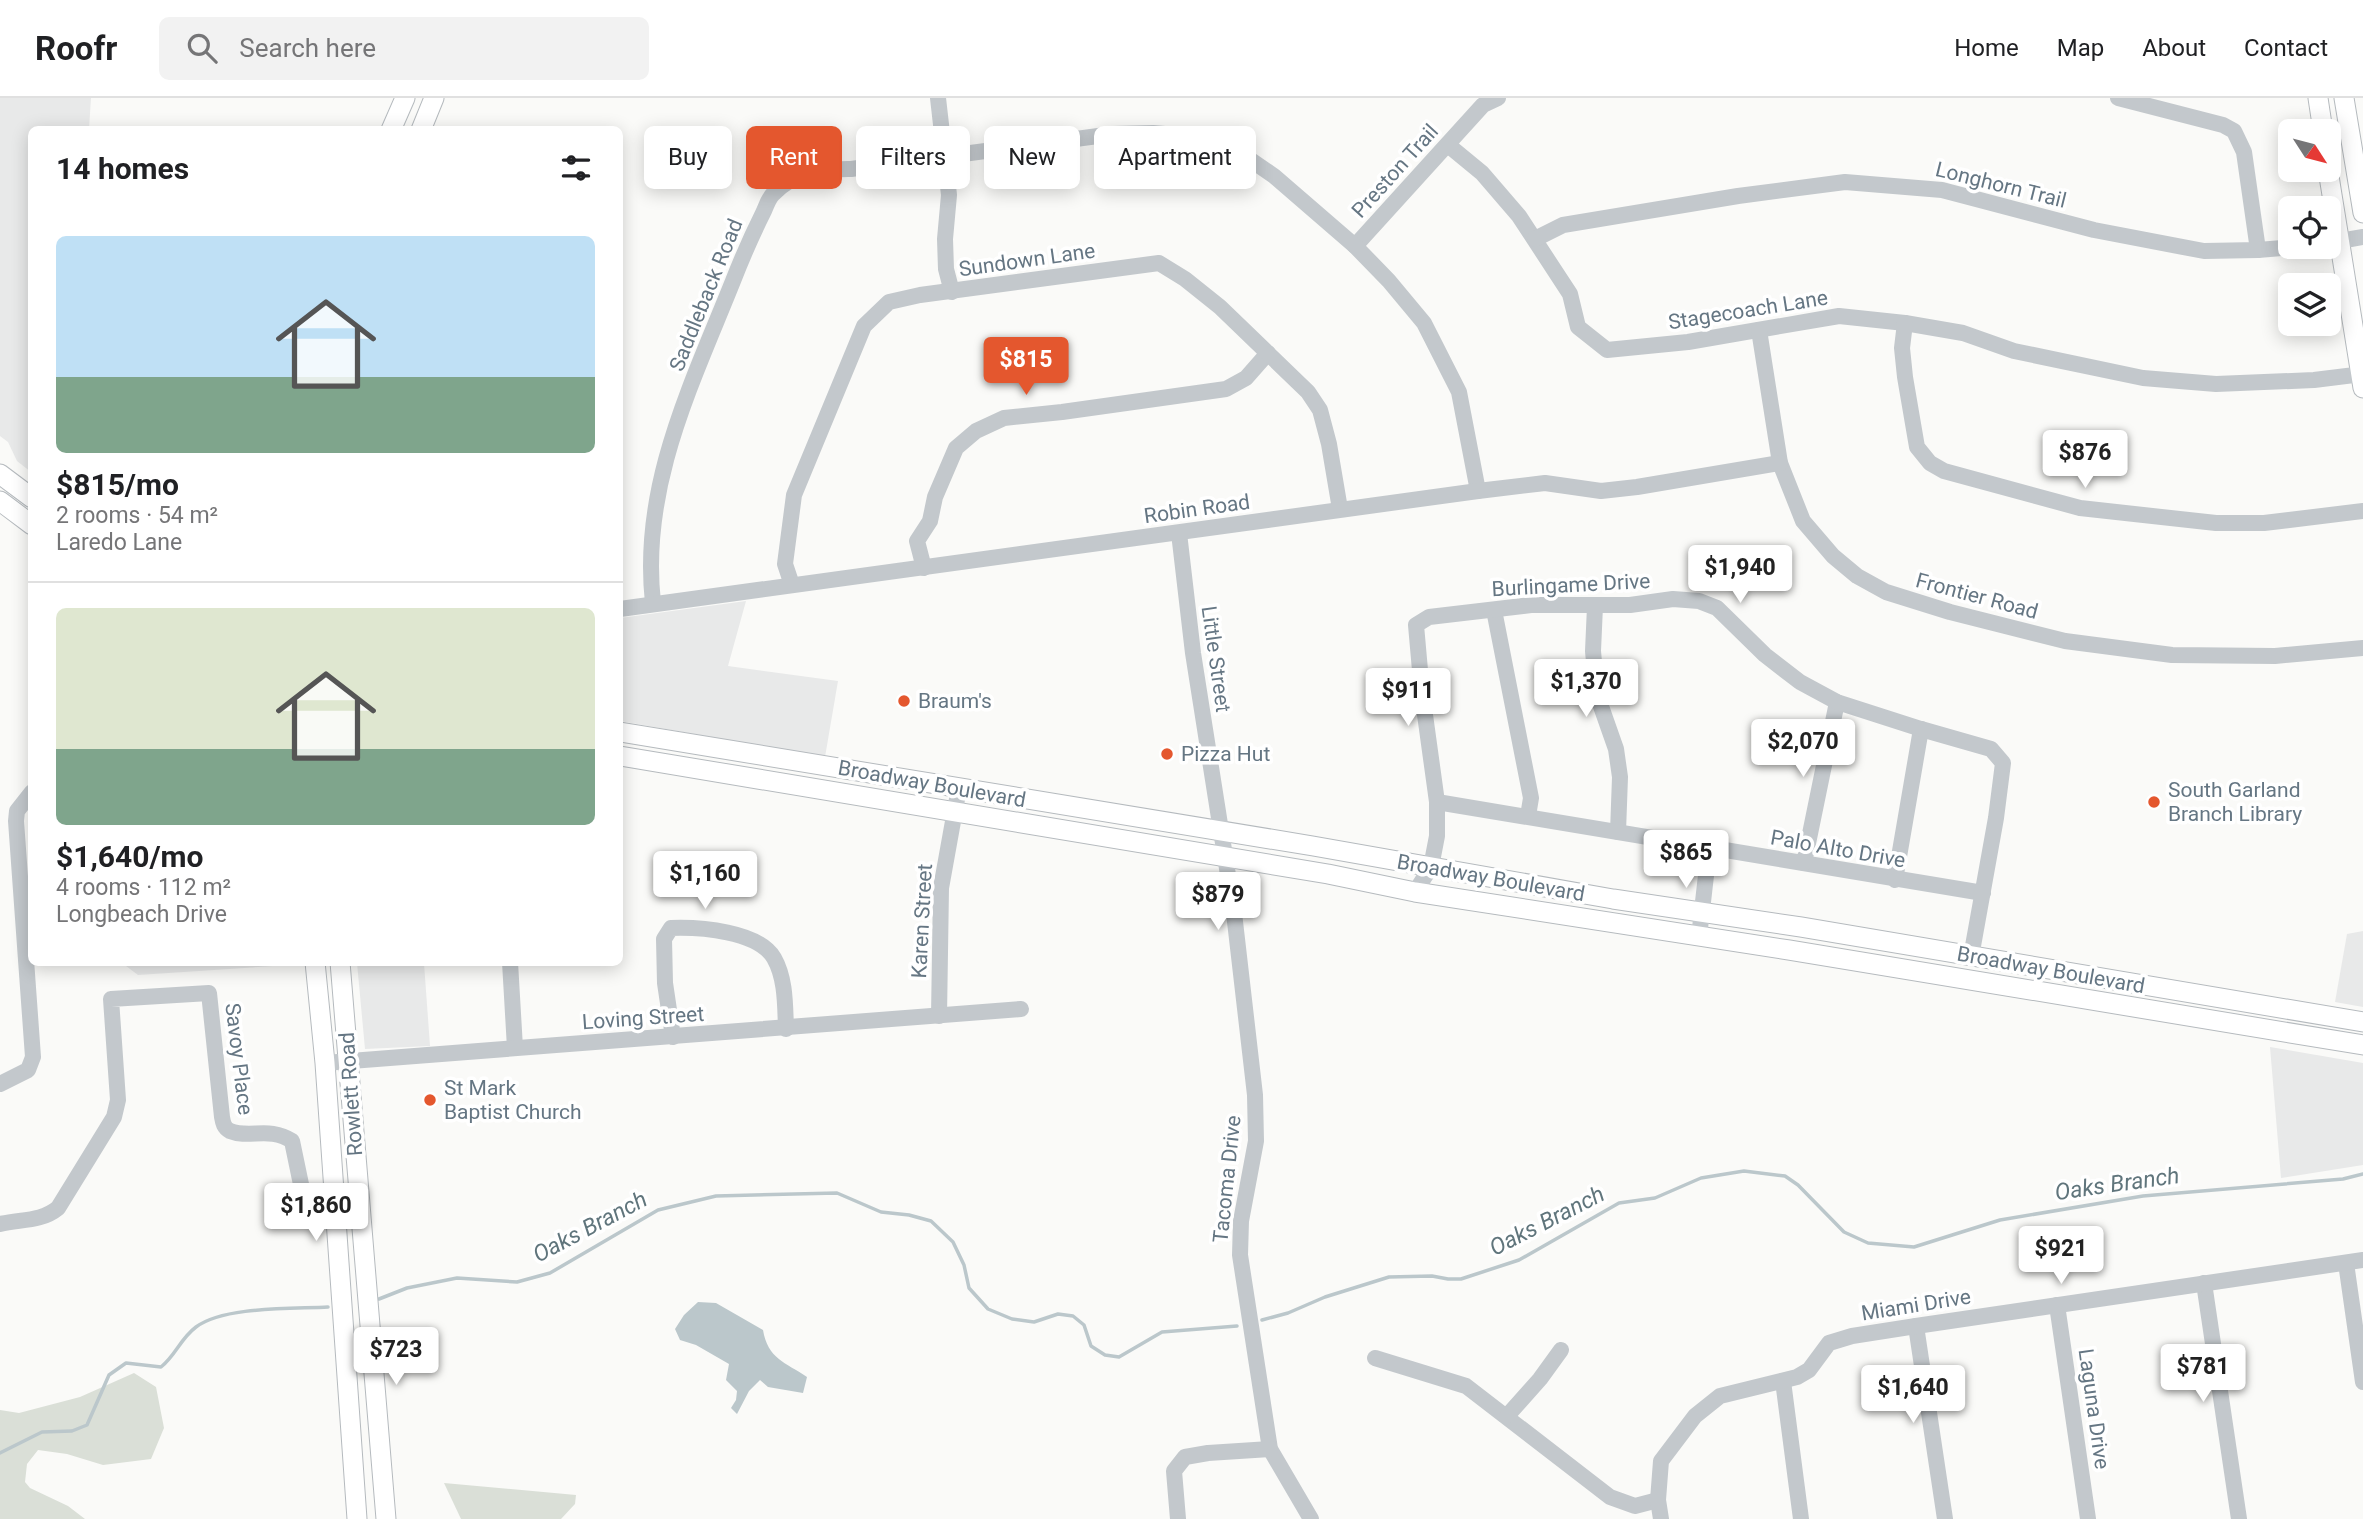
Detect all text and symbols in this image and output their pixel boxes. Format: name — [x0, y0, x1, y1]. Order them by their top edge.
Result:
search box — [159, 17, 649, 80]
text: Roofr — [35, 29, 117, 68]
icon: search — [183, 29, 221, 67]
text: Search here — [239, 33, 376, 63]
text: Home — [1954, 34, 2019, 62]
text: Map — [2057, 34, 2104, 62]
text: About — [2142, 34, 2206, 62]
text: Contact — [2244, 34, 2328, 62]
street label: Preston Trail — [1347, 119, 1443, 223]
north arrow — [2278, 119, 2342, 182]
map controls — [2278, 119, 2341, 336]
chip: Buy — [644, 126, 732, 189]
chip: Rent — [746, 126, 842, 189]
chip: Filters — [856, 126, 970, 189]
chip: New — [984, 126, 1080, 189]
chip: Apartment — [1094, 126, 1256, 189]
icon: filters — [557, 149, 595, 187]
text: 14 homes — [56, 151, 189, 186]
street label: Longhorn Trail — [1933, 157, 2069, 213]
button: locate — [2278, 196, 2341, 259]
street label: Saddleback Road — [665, 215, 747, 375]
street label: Sundown Lane — [957, 239, 1097, 281]
button: layers — [2278, 273, 2341, 336]
icon: home — [263, 281, 389, 407]
street label: Stagecoach Lane — [1666, 286, 1830, 334]
pin: $815 — [985, 338, 1067, 397]
text: $815 — [1000, 346, 1052, 373]
pin: $876 — [2044, 430, 2126, 490]
text: $876 — [2059, 439, 2111, 466]
text: $815/mo — [56, 467, 179, 502]
street label: Robin Road — [1142, 490, 1252, 528]
text: 2 rooms · 54 m² — [56, 502, 218, 529]
text: Laredo Lane — [56, 529, 182, 556]
pin: $1,940 — [1683, 546, 1797, 605]
text: $1,940 — [1704, 554, 1776, 581]
street label: Frontier Road — [1913, 568, 2041, 624]
street label: Burlingame Drive — [1491, 569, 1651, 601]
street label: Little Street — [1197, 604, 1235, 714]
icon: home — [263, 653, 389, 779]
pin: $1,370 — [1529, 660, 1643, 719]
pin: $911 — [1367, 668, 1449, 728]
text: $1,370 — [1550, 668, 1622, 695]
text: $911 — [1382, 677, 1434, 704]
place label: Braum's — [918, 689, 992, 713]
marker: Braum's — [896, 693, 912, 709]
pin: $2,070 — [1746, 720, 1860, 779]
text: $2,070 — [1767, 728, 1839, 755]
place label: Pizza Hut — [1181, 742, 1270, 766]
marker: Pizza Hut — [1159, 746, 1175, 762]
street label: Broadway Boulevard — [836, 756, 1028, 812]
place label: South Garland Branch Library — [2168, 778, 2302, 826]
marker: South Garland Branch Library — [2146, 794, 2162, 810]
street label: Palo Alto Drive — [1769, 825, 1907, 873]
pin: $865 — [1645, 830, 1727, 890]
text: $1,640/mo — [56, 839, 204, 874]
text: $865 — [1660, 839, 1712, 866]
street label: Broadway Boulevard — [1395, 850, 1587, 906]
pin: $1,160 — [648, 852, 762, 911]
text: $1,160 — [669, 860, 741, 887]
street label: Karen Street — [907, 863, 937, 979]
pin: $879 — [1177, 872, 1259, 932]
text: 4 rooms · 112 m² — [56, 874, 231, 901]
text: $879 — [1192, 881, 1244, 908]
text: Longbeach Drive — [56, 901, 227, 928]
street label: Broadway Boulevard — [1955, 942, 2147, 998]
street label: Savoy Place — [220, 1002, 258, 1116]
street label: Loving Street — [581, 1002, 705, 1034]
street label: Rowlett Road — [335, 1031, 367, 1157]
place label: St Mark Baptist Church — [444, 1076, 581, 1124]
marker: St Mark Baptist Church — [422, 1092, 438, 1108]
street label: Tacoma Drive — [1208, 1114, 1246, 1244]
water label: Oaks Branch — [2053, 1162, 2181, 1206]
water label: Oaks Branch — [1485, 1181, 1609, 1261]
pin: $1,860 — [259, 1184, 373, 1243]
water label: Oaks Branch — [528, 1186, 652, 1268]
text: $1,860 — [280, 1192, 352, 1219]
pin: $921 — [2020, 1226, 2102, 1286]
text: $921 — [2035, 1235, 2087, 1262]
street label: Miami Drive — [1859, 1284, 1973, 1326]
pin: $723 — [355, 1328, 437, 1387]
text: $723 — [370, 1336, 422, 1363]
pin: $781 — [2162, 1344, 2244, 1404]
street label: Laguna Drive — [2074, 1347, 2114, 1471]
text: $781 — [2177, 1353, 2229, 1380]
pin: $1,640 — [1856, 1366, 1970, 1425]
text: $1,640 — [1877, 1374, 1949, 1401]

